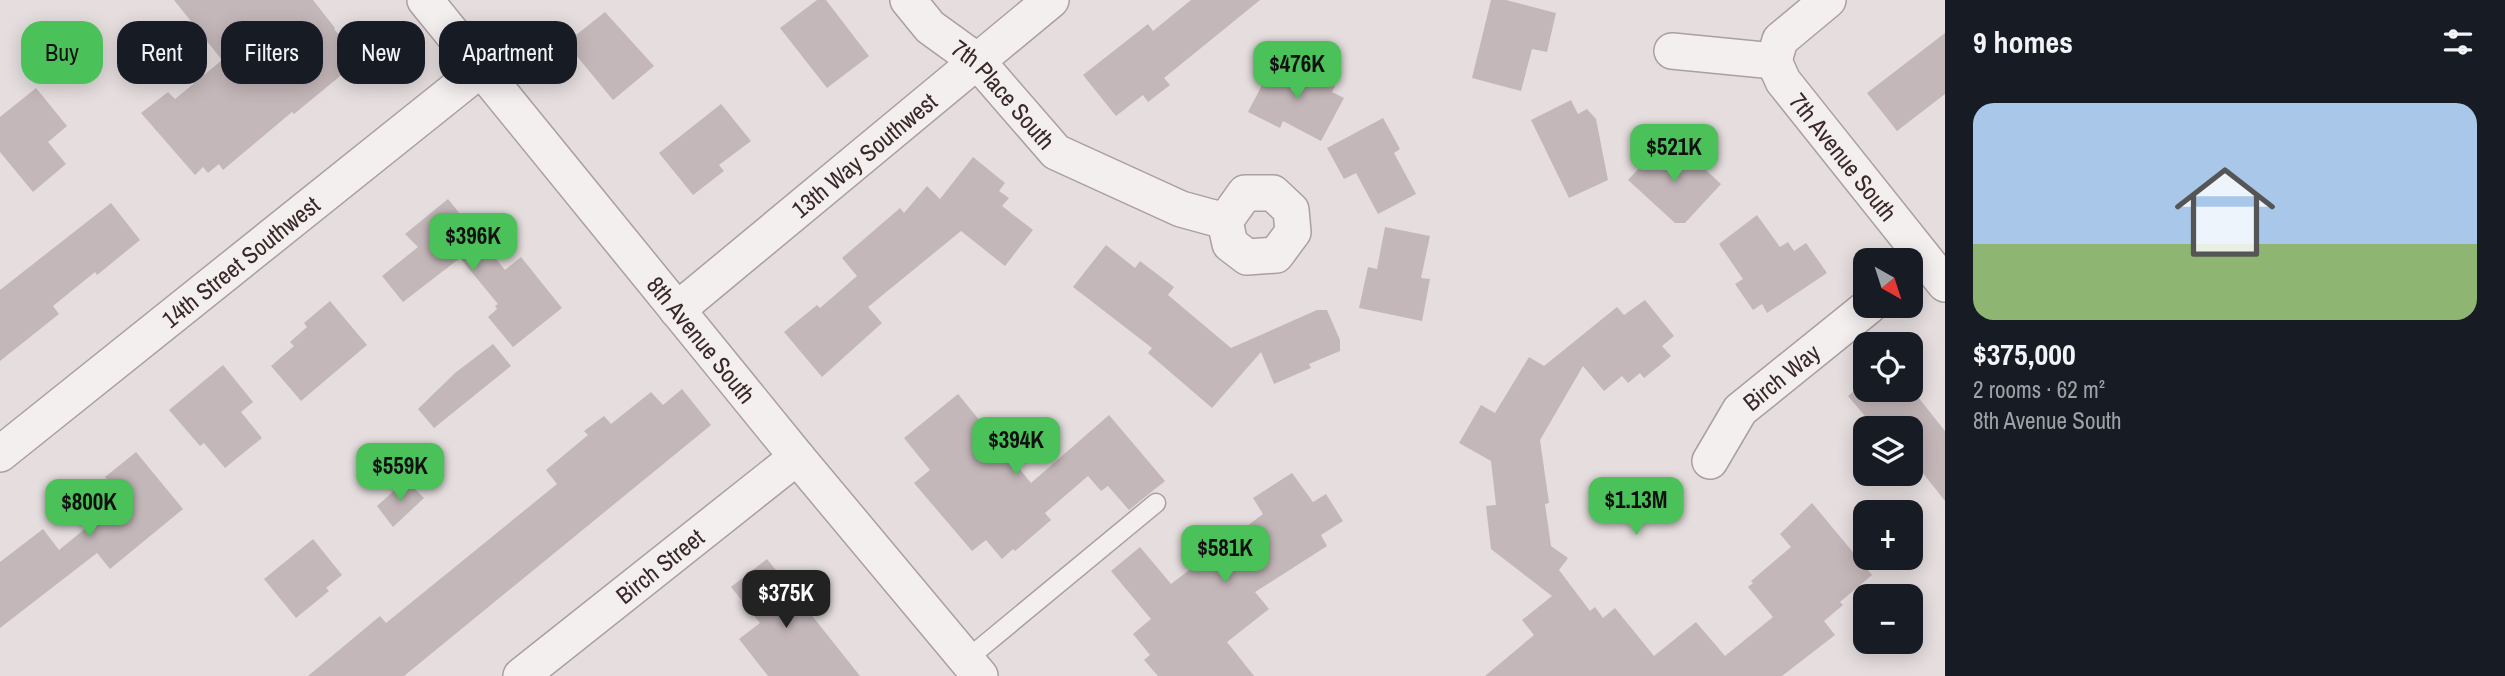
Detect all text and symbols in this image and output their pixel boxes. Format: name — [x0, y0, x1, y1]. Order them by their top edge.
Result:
chip: Buy — [21, 21, 103, 84]
chip: Rent — [117, 21, 207, 84]
chip: Filters — [221, 21, 323, 84]
chip: New — [337, 21, 425, 84]
chip: Apartment — [439, 21, 577, 84]
text: 9 homes — [1973, 22, 2073, 62]
icon: filters — [2439, 23, 2477, 61]
street label: 7th Place South — [945, 32, 1062, 156]
pin: $476K — [1248, 42, 1346, 101]
text: $476K — [1269, 48, 1325, 79]
street label: 13th Way Southwest — [785, 85, 944, 225]
street label: 7th Avenue South — [1783, 86, 1904, 228]
pin: $521K — [1625, 124, 1723, 184]
text: $521K — [1646, 131, 1702, 162]
icon: home — [2162, 149, 2288, 275]
street label: 14th Street Southwest — [155, 188, 327, 335]
pin: $396K — [424, 214, 522, 273]
text: $396K — [445, 220, 501, 251]
north arrow — [1853, 248, 1923, 318]
map controls — [1853, 248, 1923, 654]
street label: 8th Avenue South — [640, 269, 763, 410]
button: locate — [1853, 332, 1923, 402]
text: $375,000 — [1973, 334, 2076, 374]
street label: Birch Way — [1736, 336, 1826, 418]
text: 2 rooms · 62 m² — [1973, 374, 2105, 405]
text: 8th Avenue South — [1973, 405, 2122, 436]
button: layers — [1853, 416, 1923, 486]
pin: $394K — [967, 418, 1065, 477]
text: $394K — [988, 424, 1044, 455]
pin: $559K — [351, 444, 449, 503]
text: $559K — [372, 450, 428, 481]
pin: $1.13M — [1579, 477, 1693, 537]
pin: $800K — [40, 480, 138, 539]
text: $1.13M — [1605, 484, 1667, 515]
text: $800K — [61, 486, 117, 517]
button: + — [1853, 500, 1923, 570]
street label: Birch Street — [609, 521, 711, 611]
pin: $581K — [1176, 526, 1274, 585]
text: $581K — [1197, 532, 1253, 563]
pin: $375K — [737, 570, 835, 630]
text: $375K — [758, 577, 814, 608]
button: − — [1853, 584, 1923, 654]

